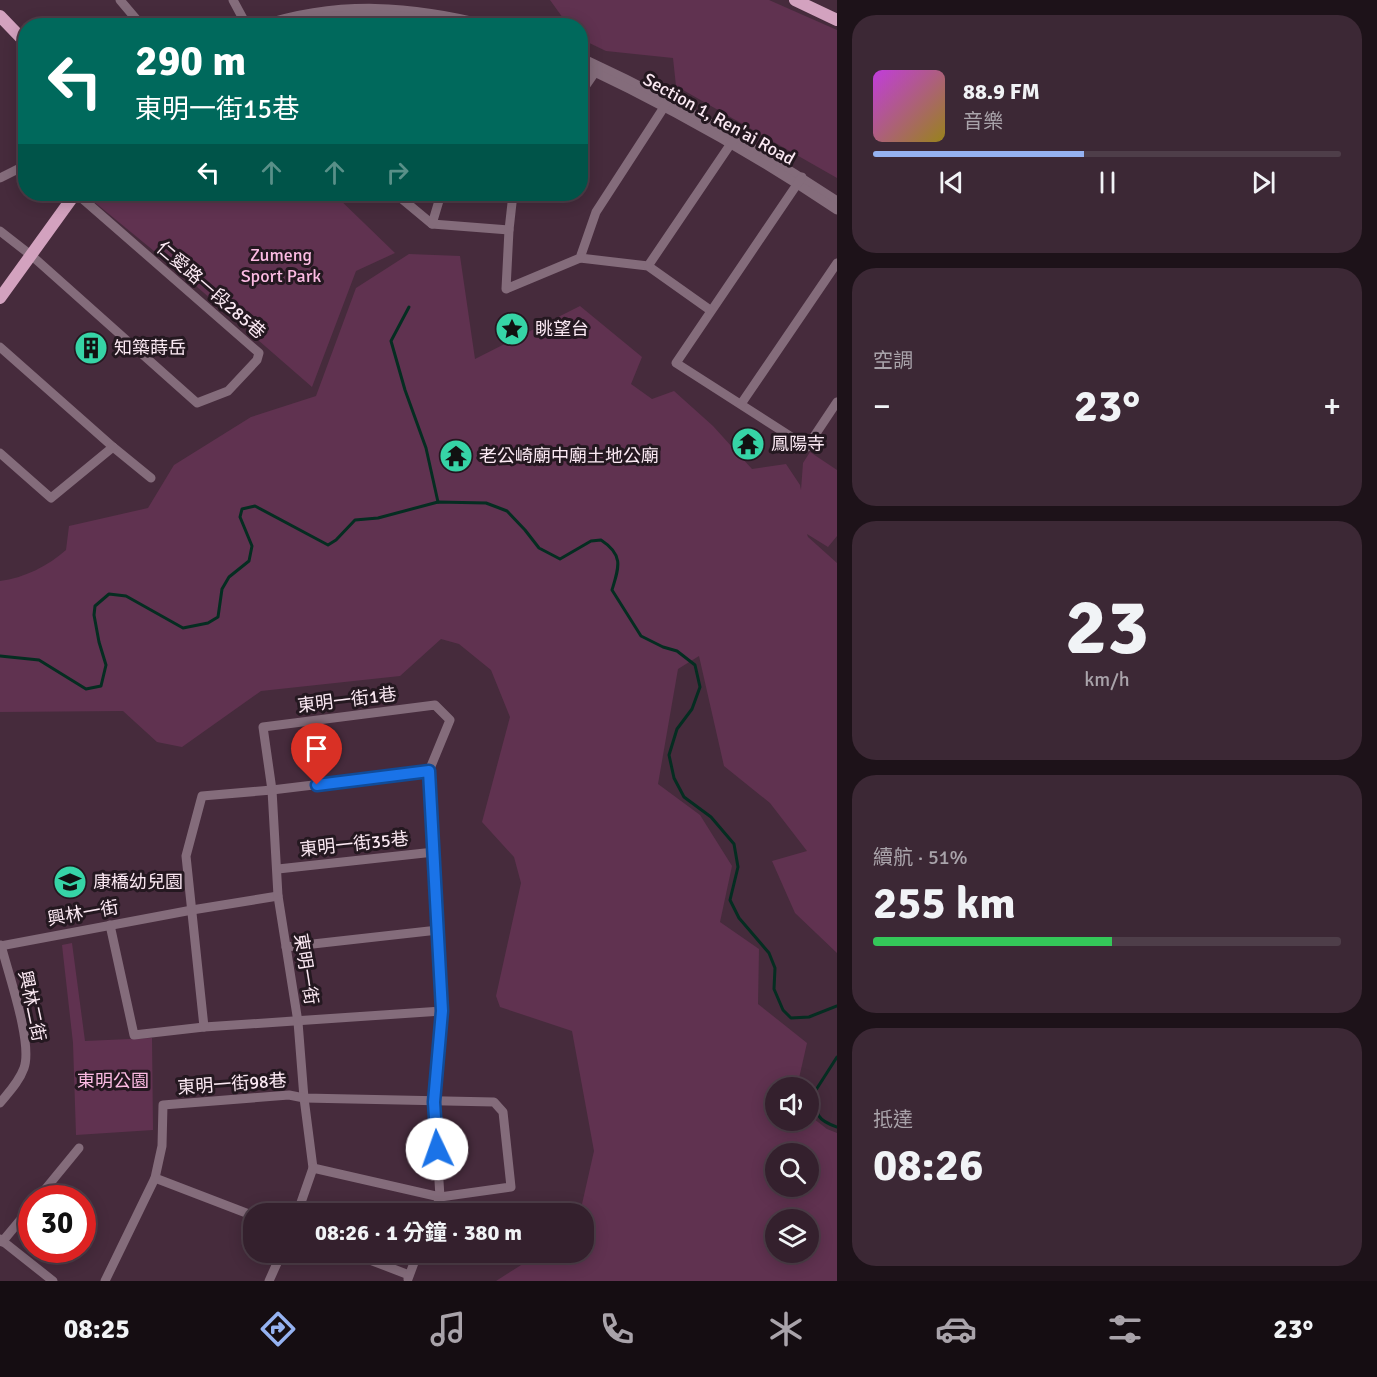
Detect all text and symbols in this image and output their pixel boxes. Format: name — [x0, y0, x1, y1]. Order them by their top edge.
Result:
text: 290 m — [135, 36, 246, 87]
icon: left — [36, 42, 114, 120]
street label: Section 1, Ren'ai Road — [639, 68, 799, 170]
text: 88.9 FM — [963, 78, 1040, 105]
text: 東明一街15巷 — [135, 93, 299, 126]
text: 音樂 — [963, 109, 1003, 134]
icon: left — [192, 156, 225, 189]
icon: ahead — [255, 156, 288, 189]
icon: ahead — [318, 156, 351, 189]
icon: right — [381, 156, 414, 189]
icon: previous — [935, 166, 968, 199]
icon: pause — [1091, 166, 1124, 199]
icon: next — [1247, 166, 1280, 199]
street label: 仁愛路一段285巷 — [152, 237, 270, 343]
park label: Zumeng Sport Park — [241, 244, 321, 287]
place icon: 眺望台 — [494, 311, 530, 347]
place label: 眺望台 — [535, 318, 589, 340]
building icon: 知築蒔岳 — [73, 330, 109, 366]
place label: 知築蒔岳 — [114, 337, 186, 359]
text: 空調 — [873, 348, 913, 373]
text: 23° — [1074, 379, 1140, 434]
text: − — [873, 386, 891, 427]
text: + — [1323, 386, 1341, 427]
temple icon: 鳳陽寺 — [730, 426, 766, 462]
place label: 鳳陽寺 — [771, 433, 825, 455]
temple icon: 老公崎廟中廟土地公廟 — [438, 438, 474, 474]
place label: 老公崎廟中廟土地公廟 — [479, 445, 659, 467]
text: 23 — [1065, 580, 1149, 676]
text: km/h — [1084, 667, 1130, 692]
street label: 東明一街1巷 — [296, 683, 398, 717]
pin — [291, 723, 342, 785]
icon: arrive — [300, 732, 333, 765]
street label: 東明一街35巷 — [298, 827, 410, 861]
text: 續航 · 51% — [873, 845, 968, 870]
school or university icon: 康橋幼兒園 — [52, 864, 88, 900]
place label: 康橋幼兒園 — [93, 871, 183, 893]
text: 255 km — [873, 876, 1016, 931]
street label: 興林一街 — [46, 896, 120, 930]
street label: 東明一街 — [290, 932, 322, 1006]
street label: 興林二街 — [14, 968, 50, 1044]
street label: 東明一街98巷 — [177, 1069, 287, 1099]
park label: 東明公園 — [77, 1070, 149, 1092]
map controls — [765, 1077, 819, 1263]
button: sound — [765, 1077, 819, 1131]
text: 抵達 — [873, 1107, 913, 1132]
position arrow — [405, 1117, 469, 1181]
text: 08:26 — [873, 1138, 983, 1193]
button: search — [765, 1143, 819, 1197]
speed limit sign: 30 — [18, 1185, 96, 1263]
button: layers — [765, 1209, 819, 1263]
text: 08:26 · 1 分鐘 · 380 m — [315, 1219, 522, 1246]
icon: directions — [257, 1308, 299, 1350]
icon: music — [427, 1308, 469, 1350]
icon: phone — [596, 1308, 638, 1350]
icon: climate — [765, 1308, 807, 1350]
icon: car — [935, 1308, 977, 1350]
icon: filters — [1104, 1308, 1146, 1350]
text: 08:25 — [64, 1313, 130, 1346]
text: 23° — [1273, 1313, 1313, 1346]

